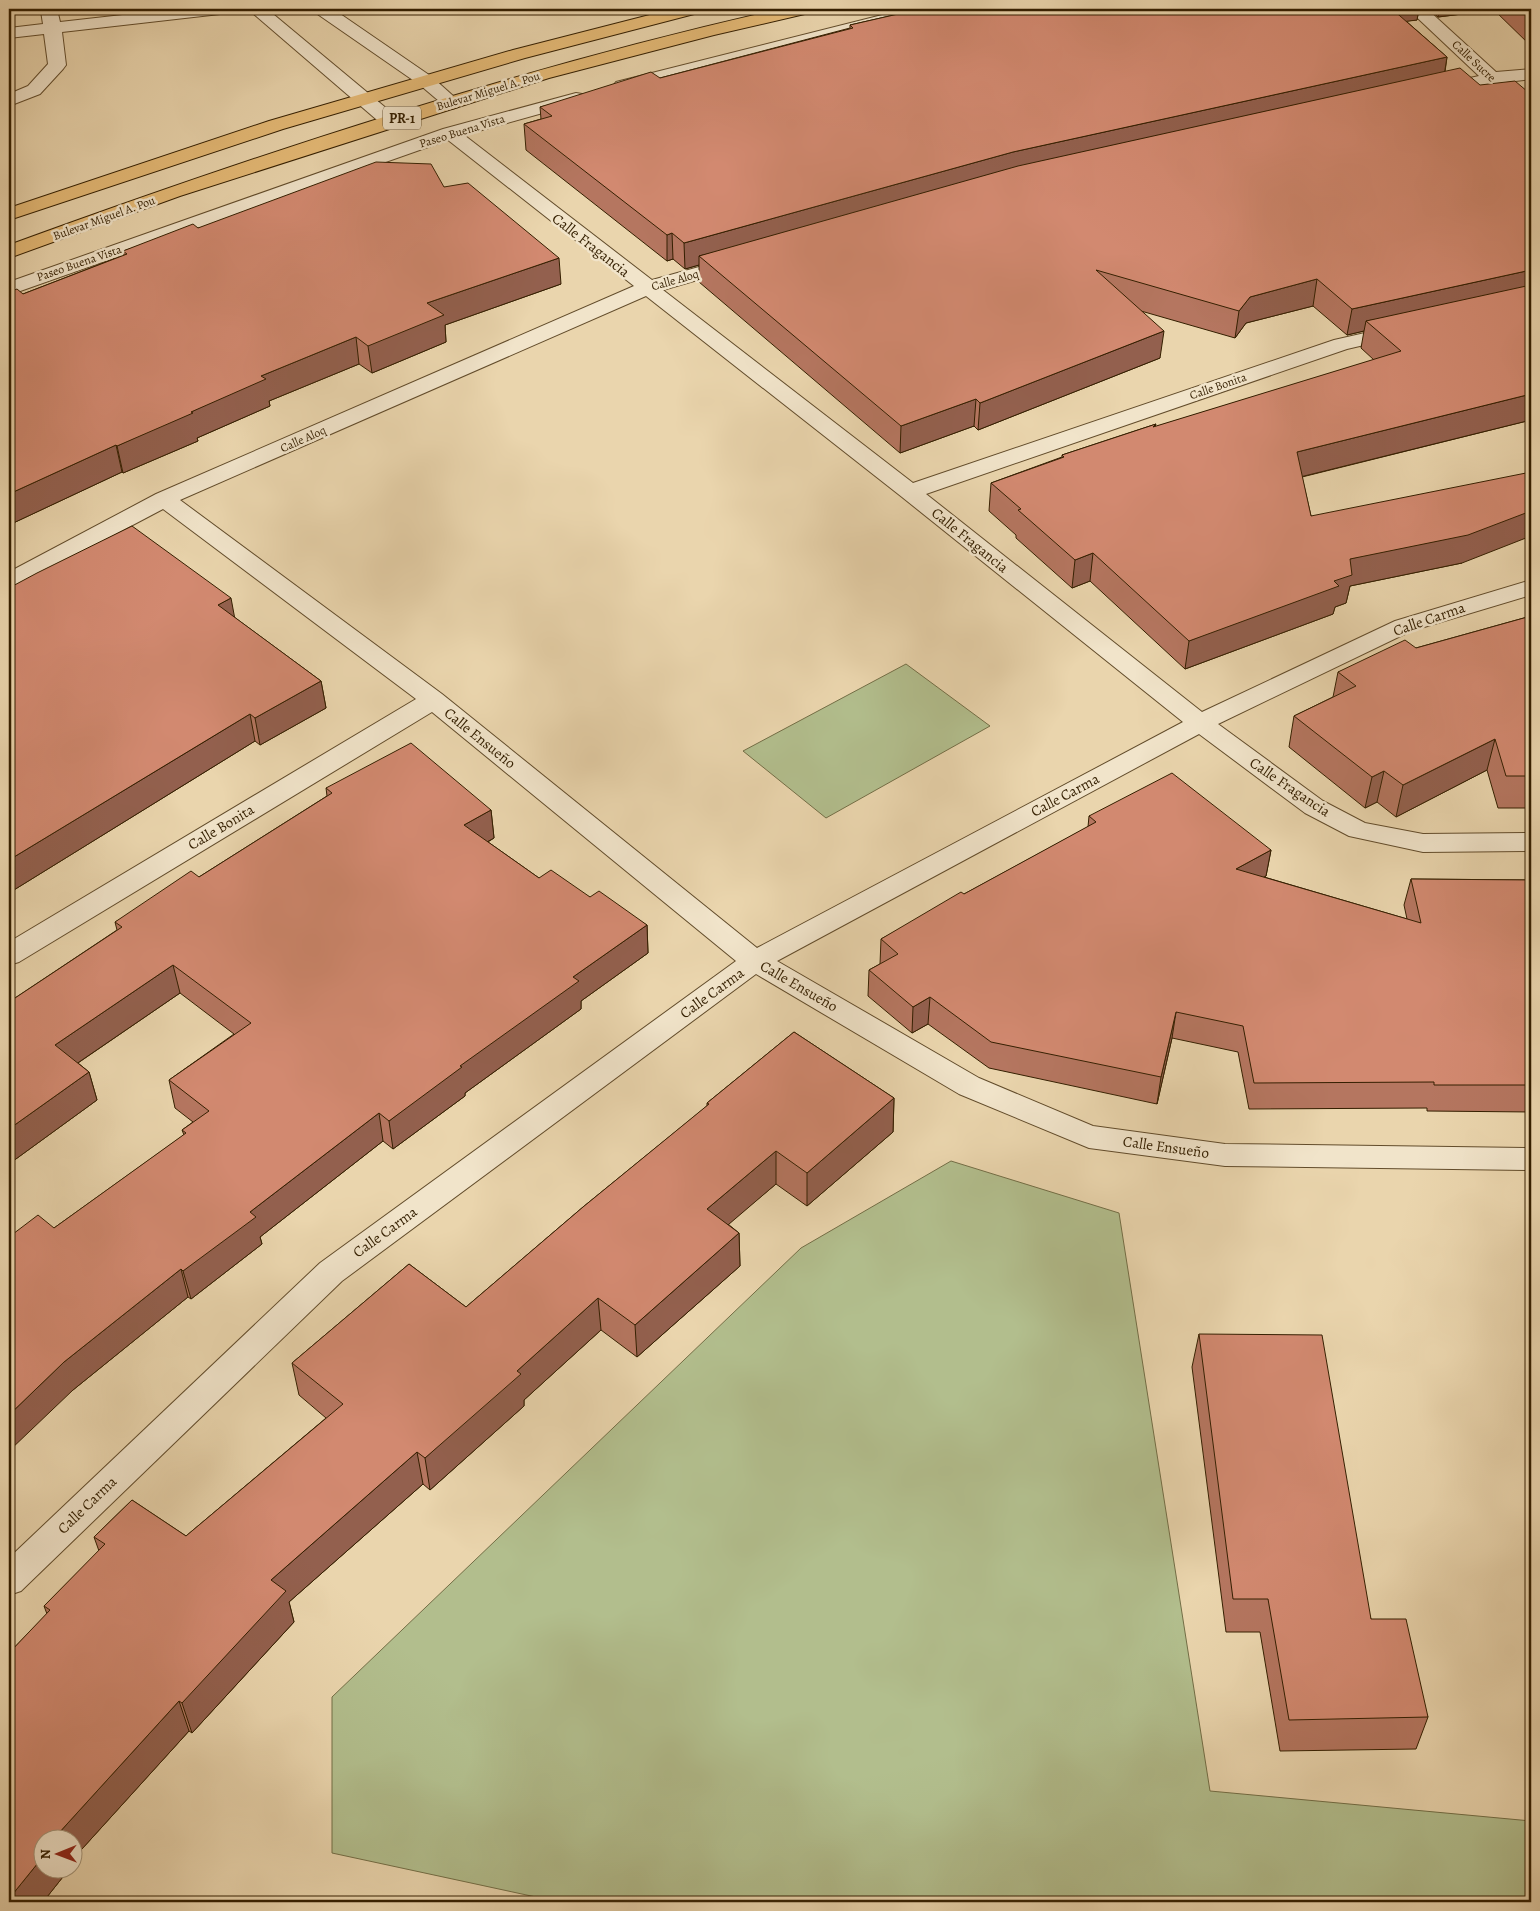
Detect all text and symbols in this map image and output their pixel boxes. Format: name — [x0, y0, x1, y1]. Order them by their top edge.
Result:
street label: Calle Sucre — [1449, 37, 1499, 85]
street label: Bulevar Miguel A. Pou — [434, 67, 542, 114]
road number: PR-1 — [383, 106, 421, 130]
street label: Paseo Buena Vista — [417, 110, 507, 152]
street label: Bulevar Miguel A. Pou — [51, 192, 158, 244]
street label: Calle Fragancia — [548, 208, 634, 282]
street label: Paseo Buena Vista — [34, 241, 124, 285]
street label: Calle Aloq — [649, 266, 701, 294]
street label: Calle Bonita — [1187, 369, 1249, 403]
street label: Calle Aloq — [278, 422, 328, 456]
street label: Calle Fragancia — [927, 503, 1013, 577]
street label: Calle Carma — [1390, 597, 1468, 641]
street label: Calle Ensueño — [440, 703, 520, 773]
street label: Calle Fragancia — [1246, 753, 1334, 821]
street label: Calle Carma — [1027, 769, 1103, 821]
street label: Calle Bonita — [184, 799, 258, 855]
street label: Calle Ensueño — [756, 956, 842, 1016]
street label: Calle Carma — [676, 963, 748, 1023]
street label: Calle Ensueño — [1122, 1131, 1210, 1163]
street label: Calle Carma — [349, 1202, 421, 1262]
street label: Calle Carma — [53, 1472, 121, 1538]
north arrow — [32, 1828, 82, 1878]
text: N — [36, 1849, 55, 1859]

